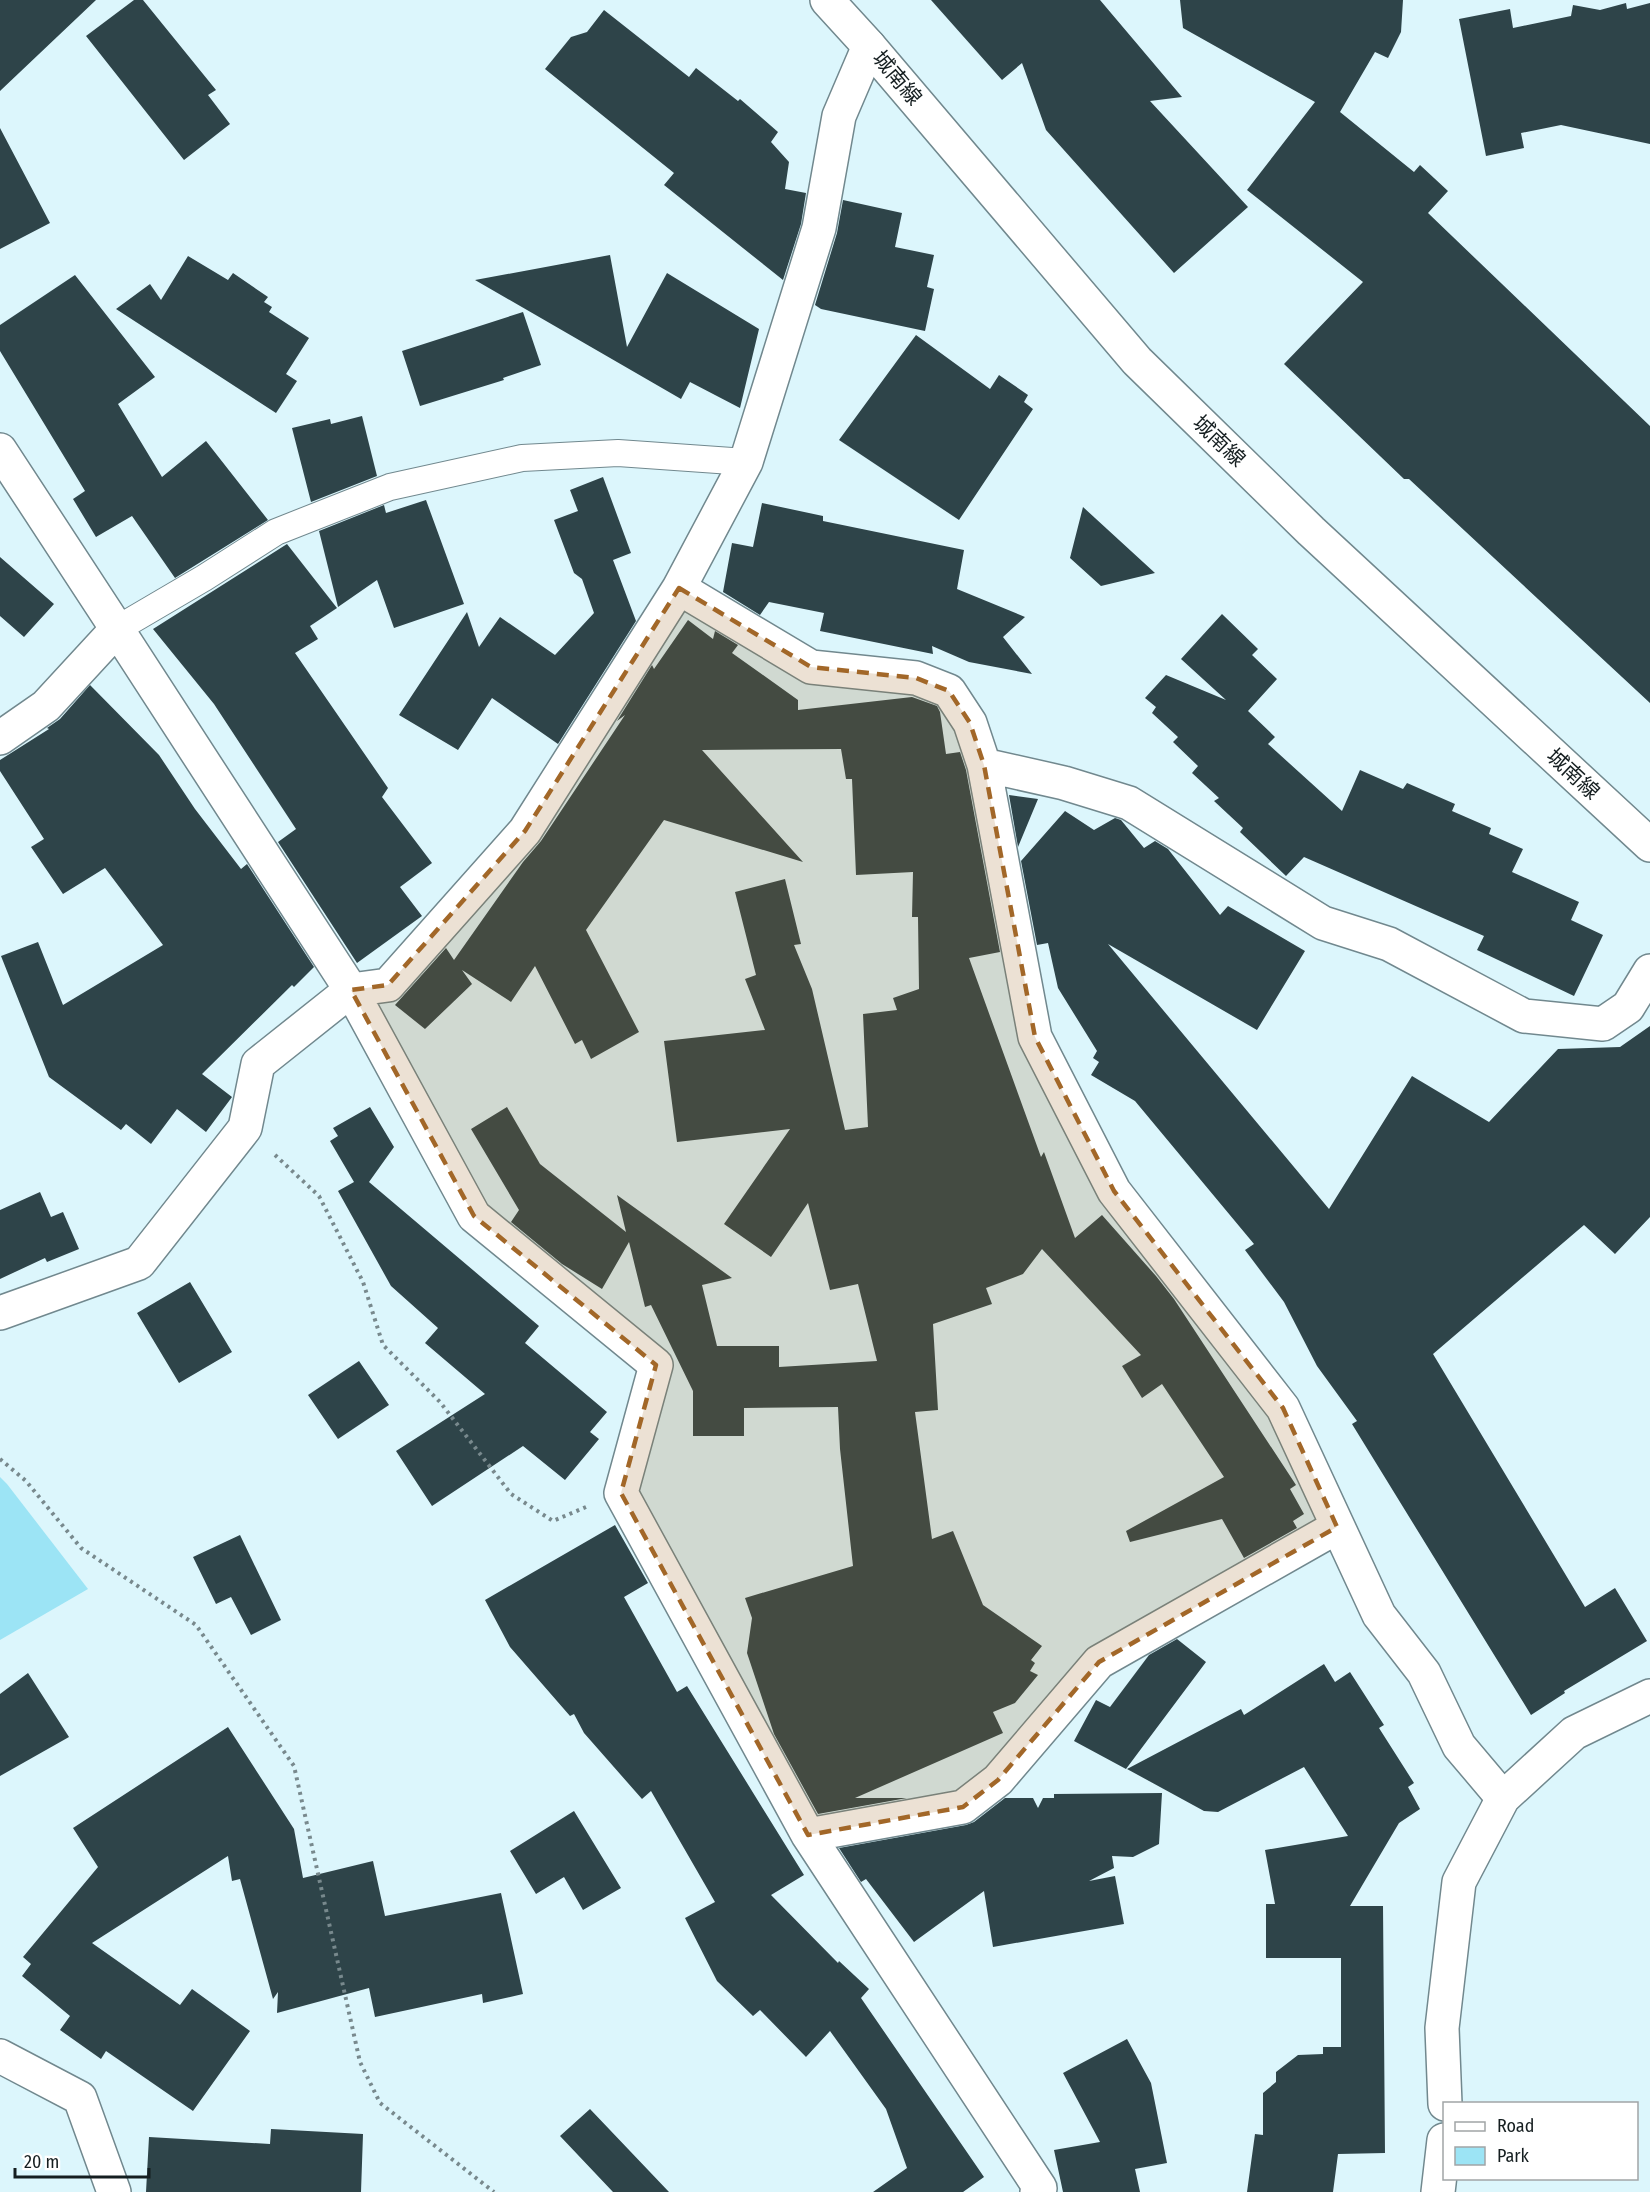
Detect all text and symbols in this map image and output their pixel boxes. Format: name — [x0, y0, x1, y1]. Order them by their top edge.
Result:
street label: 城南線 — [867, 46, 927, 110]
street label: 城南線 — [1187, 410, 1251, 472]
street label: 城南線 — [1541, 743, 1605, 805]
legend — [1443, 2102, 1638, 2180]
text: Road — [1497, 2115, 1534, 2137]
scale bar — [15, 2141, 148, 2179]
text: Park — [1497, 2145, 1530, 2167]
text: 20 m — [24, 2151, 59, 2173]

